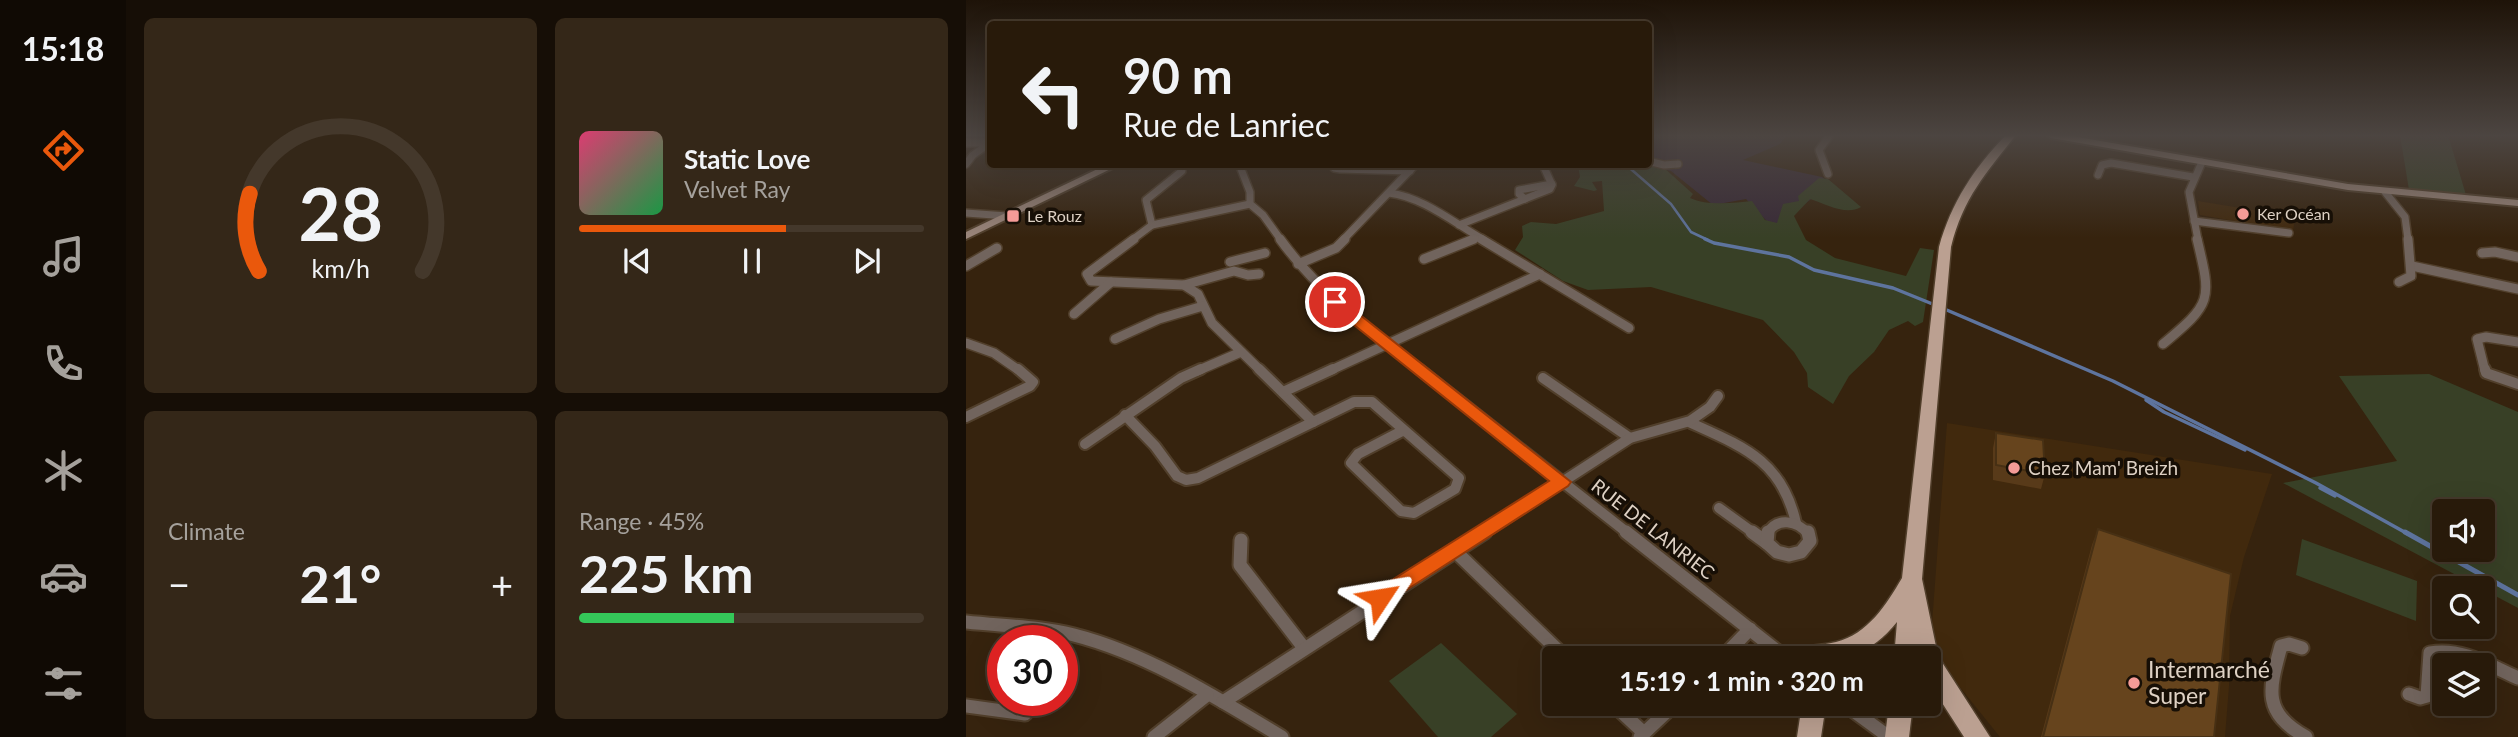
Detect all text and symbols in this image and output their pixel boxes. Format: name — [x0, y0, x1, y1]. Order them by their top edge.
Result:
text: 15:18 — [22, 29, 104, 68]
text: 90 m — [1123, 46, 1233, 104]
icon: left — [1008, 49, 1099, 140]
text: Rue de Lanriec — [1123, 105, 1330, 144]
icon: directions — [39, 126, 88, 175]
text: Static Love — [684, 143, 811, 175]
text: 28 — [298, 170, 383, 258]
text: Velvet Ray — [684, 175, 790, 203]
place label: Ker Océan — [2257, 204, 2331, 223]
place label: Le Rouz — [1027, 206, 1082, 225]
marker: Ker Océan — [2235, 206, 2251, 222]
marker: Le Rouz — [1005, 208, 1021, 224]
icon: music — [39, 232, 88, 281]
icon: previous — [618, 242, 656, 280]
icon: pause — [733, 242, 771, 280]
icon: next — [848, 242, 886, 280]
text: km/h — [311, 253, 370, 283]
pin — [1305, 272, 1365, 332]
icon: arrive — [1316, 283, 1354, 321]
icon: phone — [39, 339, 88, 388]
icon: climate — [39, 446, 88, 495]
place label: Chez Mam' Breizh — [2028, 456, 2178, 479]
marker: Chez Mam' Breizh — [2006, 460, 2022, 476]
street label: RUE DE LANRIEC — [1587, 473, 1720, 584]
map controls — [2432, 499, 2495, 716]
button: sound — [2432, 499, 2495, 562]
text: Range · 45% — [579, 507, 704, 535]
text: Climate — [168, 517, 245, 545]
text: 225 km — [579, 542, 753, 604]
icon: car — [39, 552, 88, 601]
text: 21° — [300, 552, 381, 614]
text: − — [168, 561, 190, 607]
text: + — [491, 561, 513, 607]
position arrow — [1343, 561, 1417, 635]
button: search — [2432, 576, 2495, 639]
speed limit sign: 30 — [987, 625, 1078, 716]
button: layers — [2432, 653, 2495, 716]
place label: Intermarché Super — [2148, 655, 2270, 709]
icon: filters — [39, 659, 88, 708]
text: 15:19 · 1 min · 320 m — [1619, 665, 1864, 697]
marker: Intermarché Super — [2126, 675, 2142, 691]

